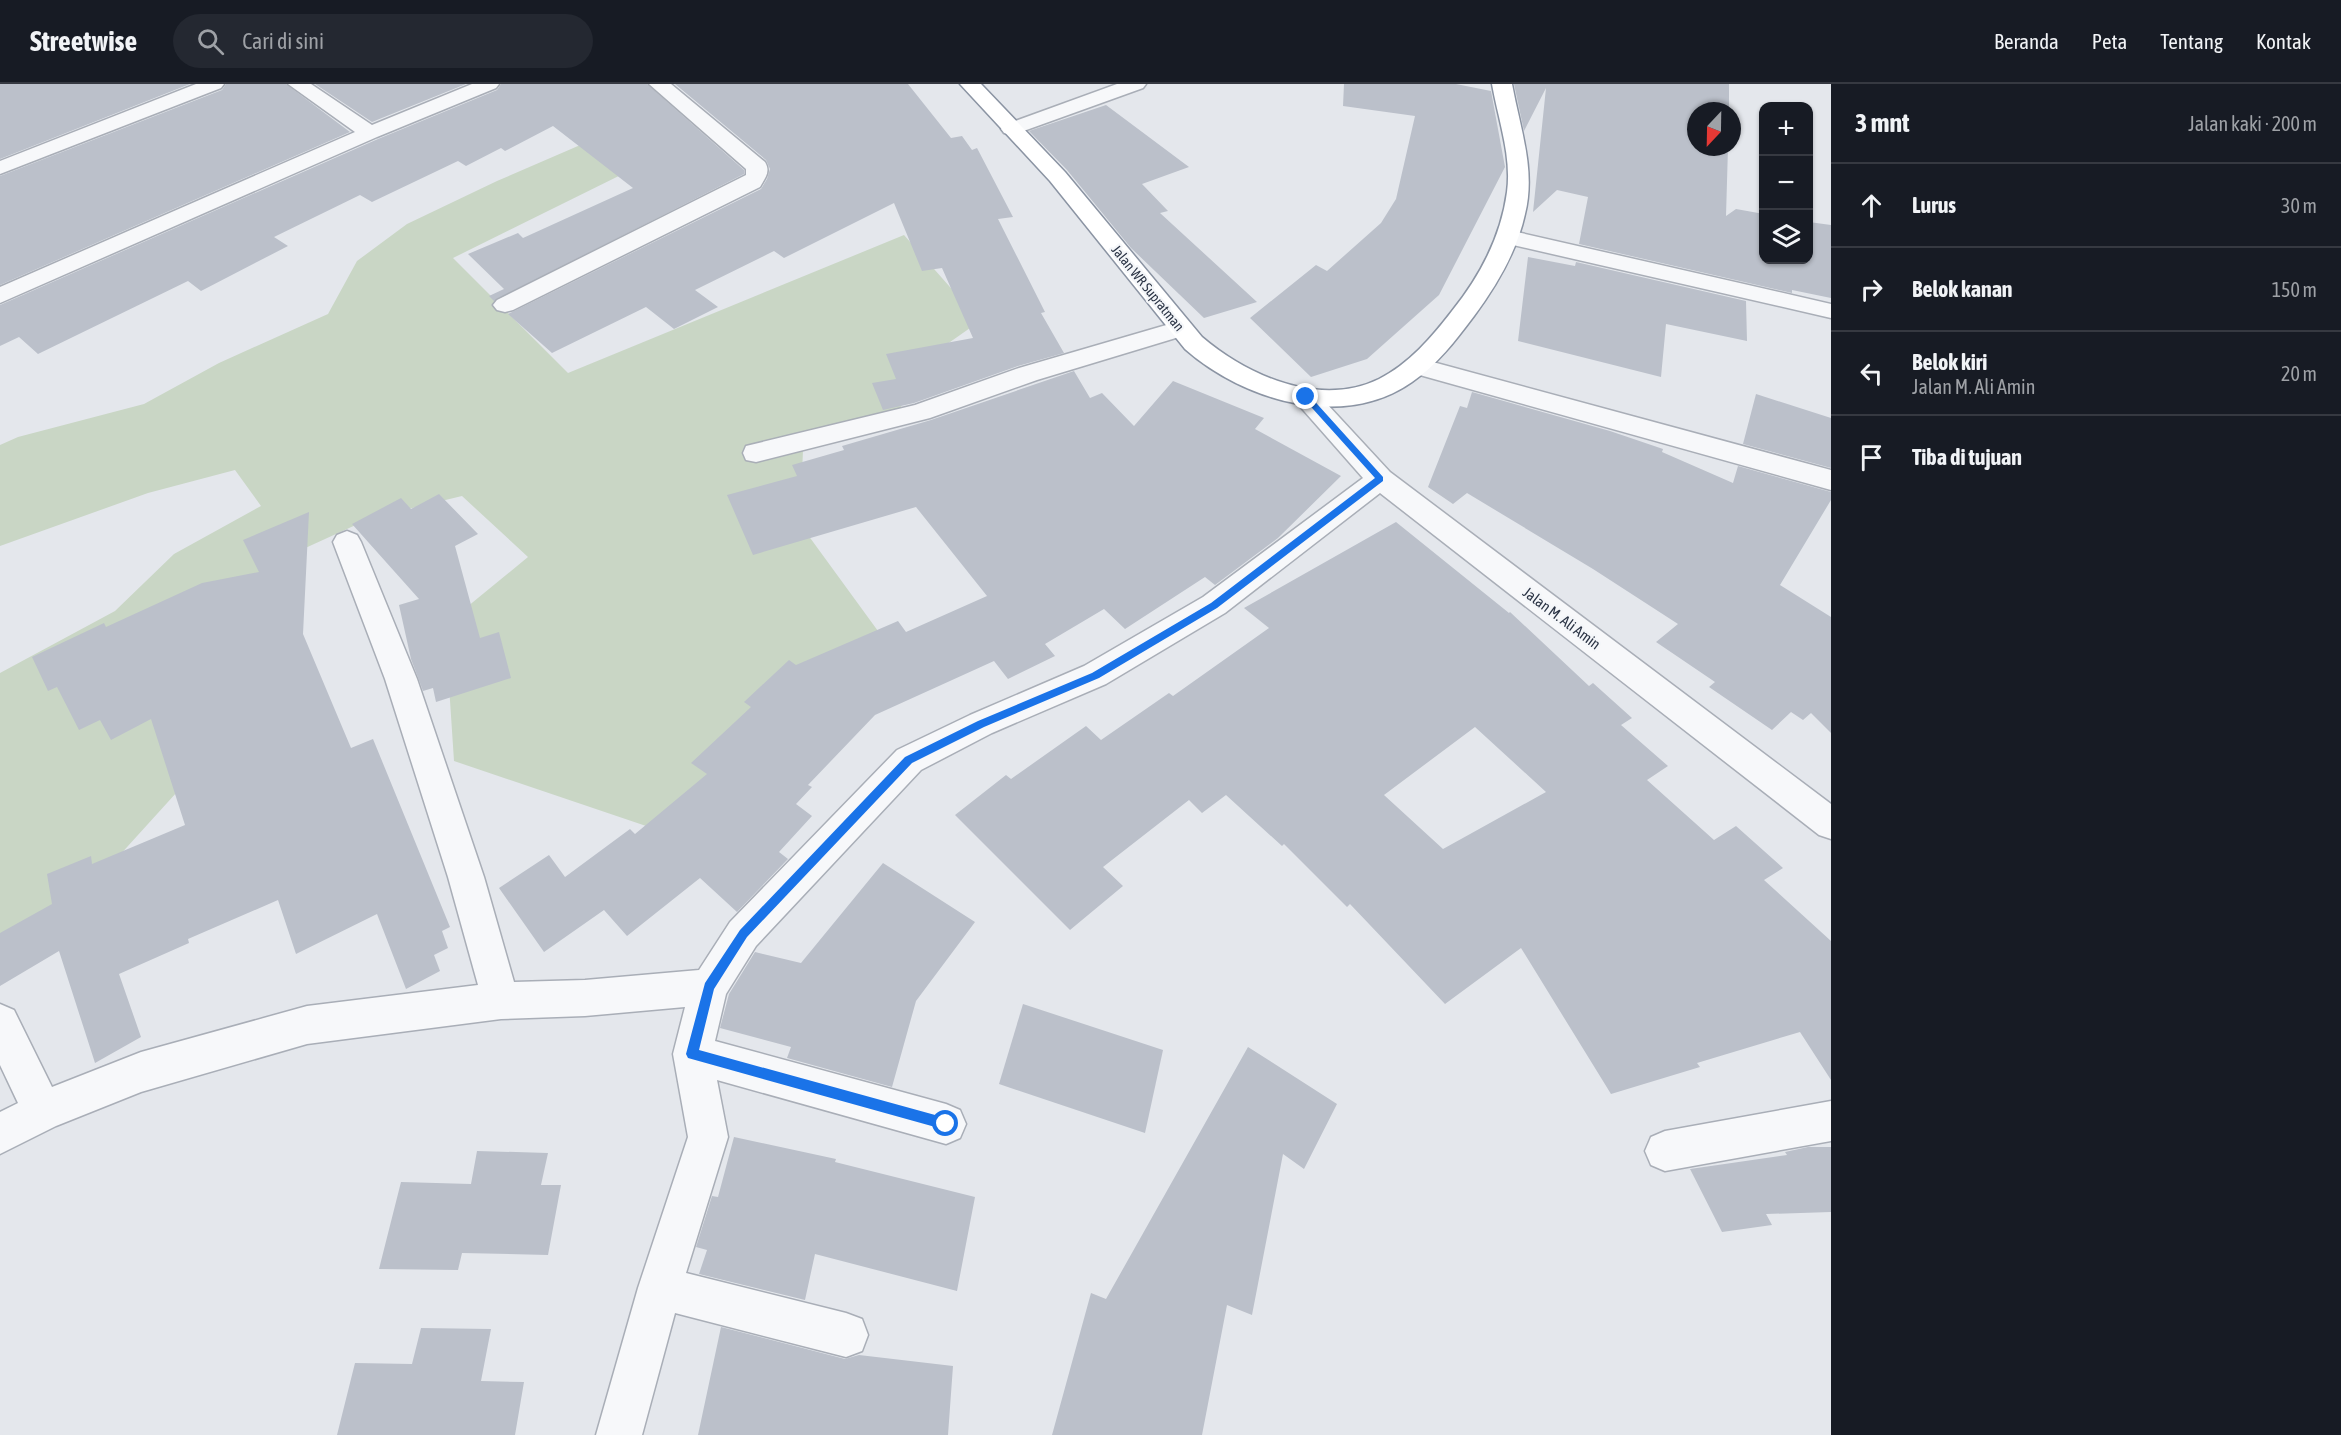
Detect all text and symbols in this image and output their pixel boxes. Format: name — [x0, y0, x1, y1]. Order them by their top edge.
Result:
search box — [173, 14, 593, 68]
text: Streetwise — [30, 25, 137, 57]
icon: search — [194, 25, 227, 58]
text: Cari di sini — [242, 28, 324, 54]
text: Beranda — [1994, 29, 2059, 53]
text: Peta — [2092, 29, 2127, 53]
text: Tentang — [2160, 29, 2223, 53]
text: Kontak — [2256, 29, 2311, 53]
north arrow — [1687, 102, 1741, 156]
map controls — [1759, 102, 1813, 264]
button: + — [1759, 102, 1813, 156]
text: 3 mnt — [1855, 108, 1910, 138]
text: Jalan kaki · 200 m — [2188, 112, 2317, 135]
button: − — [1759, 156, 1813, 210]
icon: ahead — [1855, 189, 1888, 222]
text: Lurus — [1912, 192, 1956, 218]
text: 30 m — [2281, 194, 2317, 217]
button: layers — [1759, 210, 1813, 264]
street label: Jalan WR Supratman — [1108, 242, 1188, 334]
icon: right — [1855, 273, 1888, 306]
text: Belok kanan — [1912, 276, 2013, 302]
text: 150 m — [2272, 278, 2317, 301]
text: Belok kiri — [1912, 349, 1987, 375]
icon: left — [1855, 357, 1888, 390]
text: 20 m — [2281, 362, 2317, 385]
text: Jalan M. Ali Amin — [1912, 375, 2035, 398]
route end — [1292, 383, 1318, 409]
icon: arrive — [1855, 441, 1888, 474]
text: Tiba di tujuan — [1912, 444, 2022, 470]
street label: Jalan M. Ali Amin — [1520, 583, 1604, 653]
route start — [932, 1110, 958, 1136]

